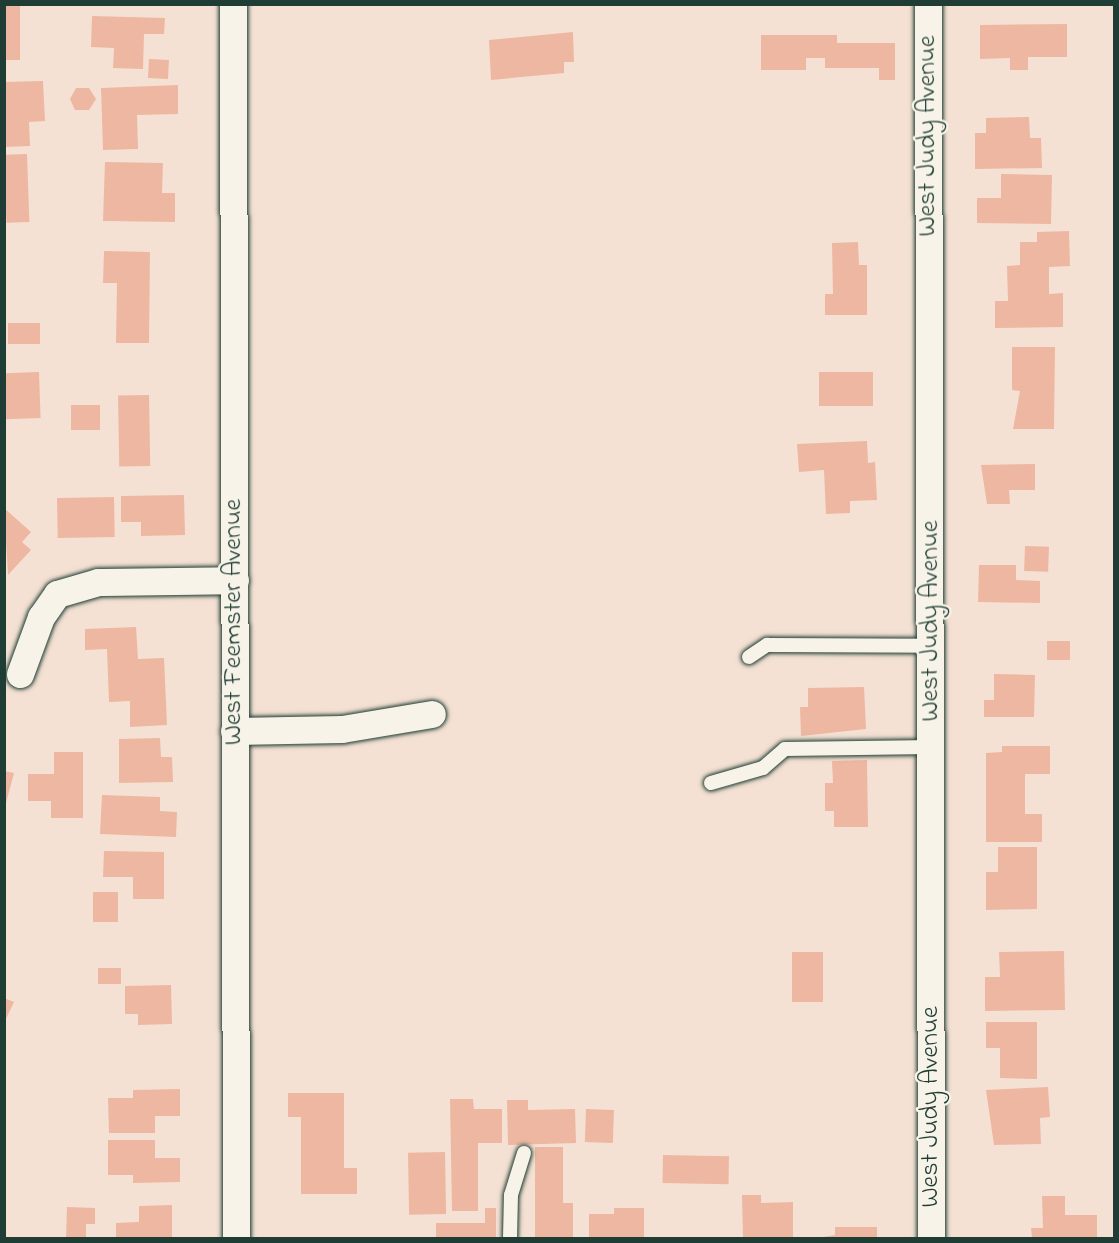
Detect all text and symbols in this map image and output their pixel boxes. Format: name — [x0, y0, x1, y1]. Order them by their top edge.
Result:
street label: West Judy Avenue — [913, 35, 945, 237]
street label: West Feemster Avenue — [219, 499, 251, 745]
street label: West Judy Avenue — [916, 520, 948, 722]
street label: West Judy Avenue — [916, 1006, 948, 1208]

